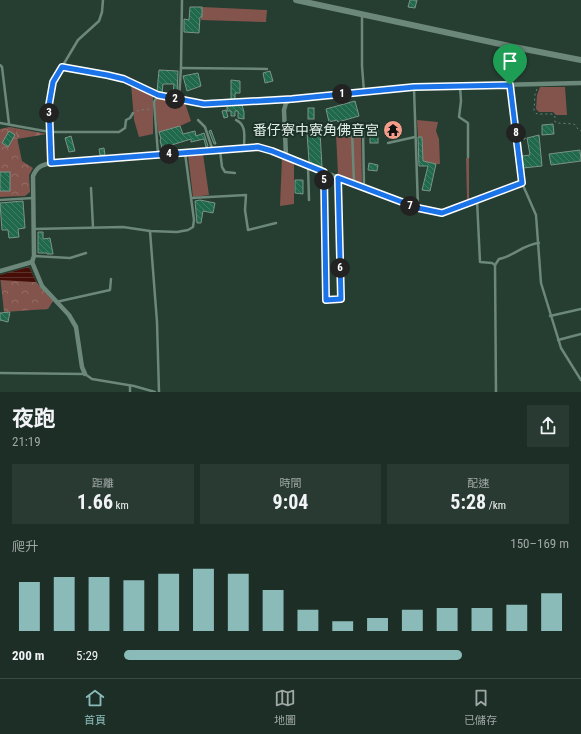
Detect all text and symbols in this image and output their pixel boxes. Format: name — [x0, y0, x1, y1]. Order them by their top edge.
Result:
pin — [493, 44, 527, 85]
icon: arrive — [499, 50, 521, 72]
pin: 1 — [332, 84, 352, 104]
text: 1 — [339, 87, 345, 100]
pin: 2 — [165, 89, 185, 109]
text: 2 — [172, 92, 178, 105]
pin: 3 — [39, 103, 59, 123]
text: 3 — [46, 106, 52, 119]
temple icon: 番仔寮中寮角佛音宮 — [382, 119, 404, 141]
place label: 番仔寮中寮角佛音宮 — [253, 122, 379, 138]
pin: 8 — [506, 123, 526, 143]
text: 8 — [513, 126, 519, 139]
pin: 4 — [159, 144, 179, 164]
text: 4 — [166, 147, 172, 160]
pin: 5 — [314, 170, 334, 190]
text: 5 — [321, 173, 327, 186]
pin: 7 — [400, 196, 420, 216]
text: 7 — [407, 199, 413, 212]
pin: 6 — [330, 258, 350, 278]
text: 6 — [337, 261, 343, 274]
button: share — [527, 405, 569, 447]
text: 夜跑 — [12, 406, 56, 431]
text: 21:19 — [12, 434, 41, 449]
text: 距離 — [92, 477, 114, 490]
text: 時間 — [279, 477, 301, 490]
text: 配速 — [467, 477, 489, 490]
text: 1.66 — [77, 490, 113, 514]
text: 9:04 — [273, 490, 308, 514]
text: 5:28 — [450, 490, 486, 514]
text: km — [113, 499, 129, 512]
text: /km — [486, 499, 506, 512]
text: 150–169 m — [510, 536, 569, 551]
text: 爬升 — [12, 539, 38, 554]
text: 200 m — [12, 648, 44, 663]
text: 5:29 — [76, 648, 98, 663]
tab: 首頁 — [84, 687, 106, 727]
tab: 地圖 — [274, 687, 296, 727]
tab: 已儲存 — [464, 687, 497, 727]

